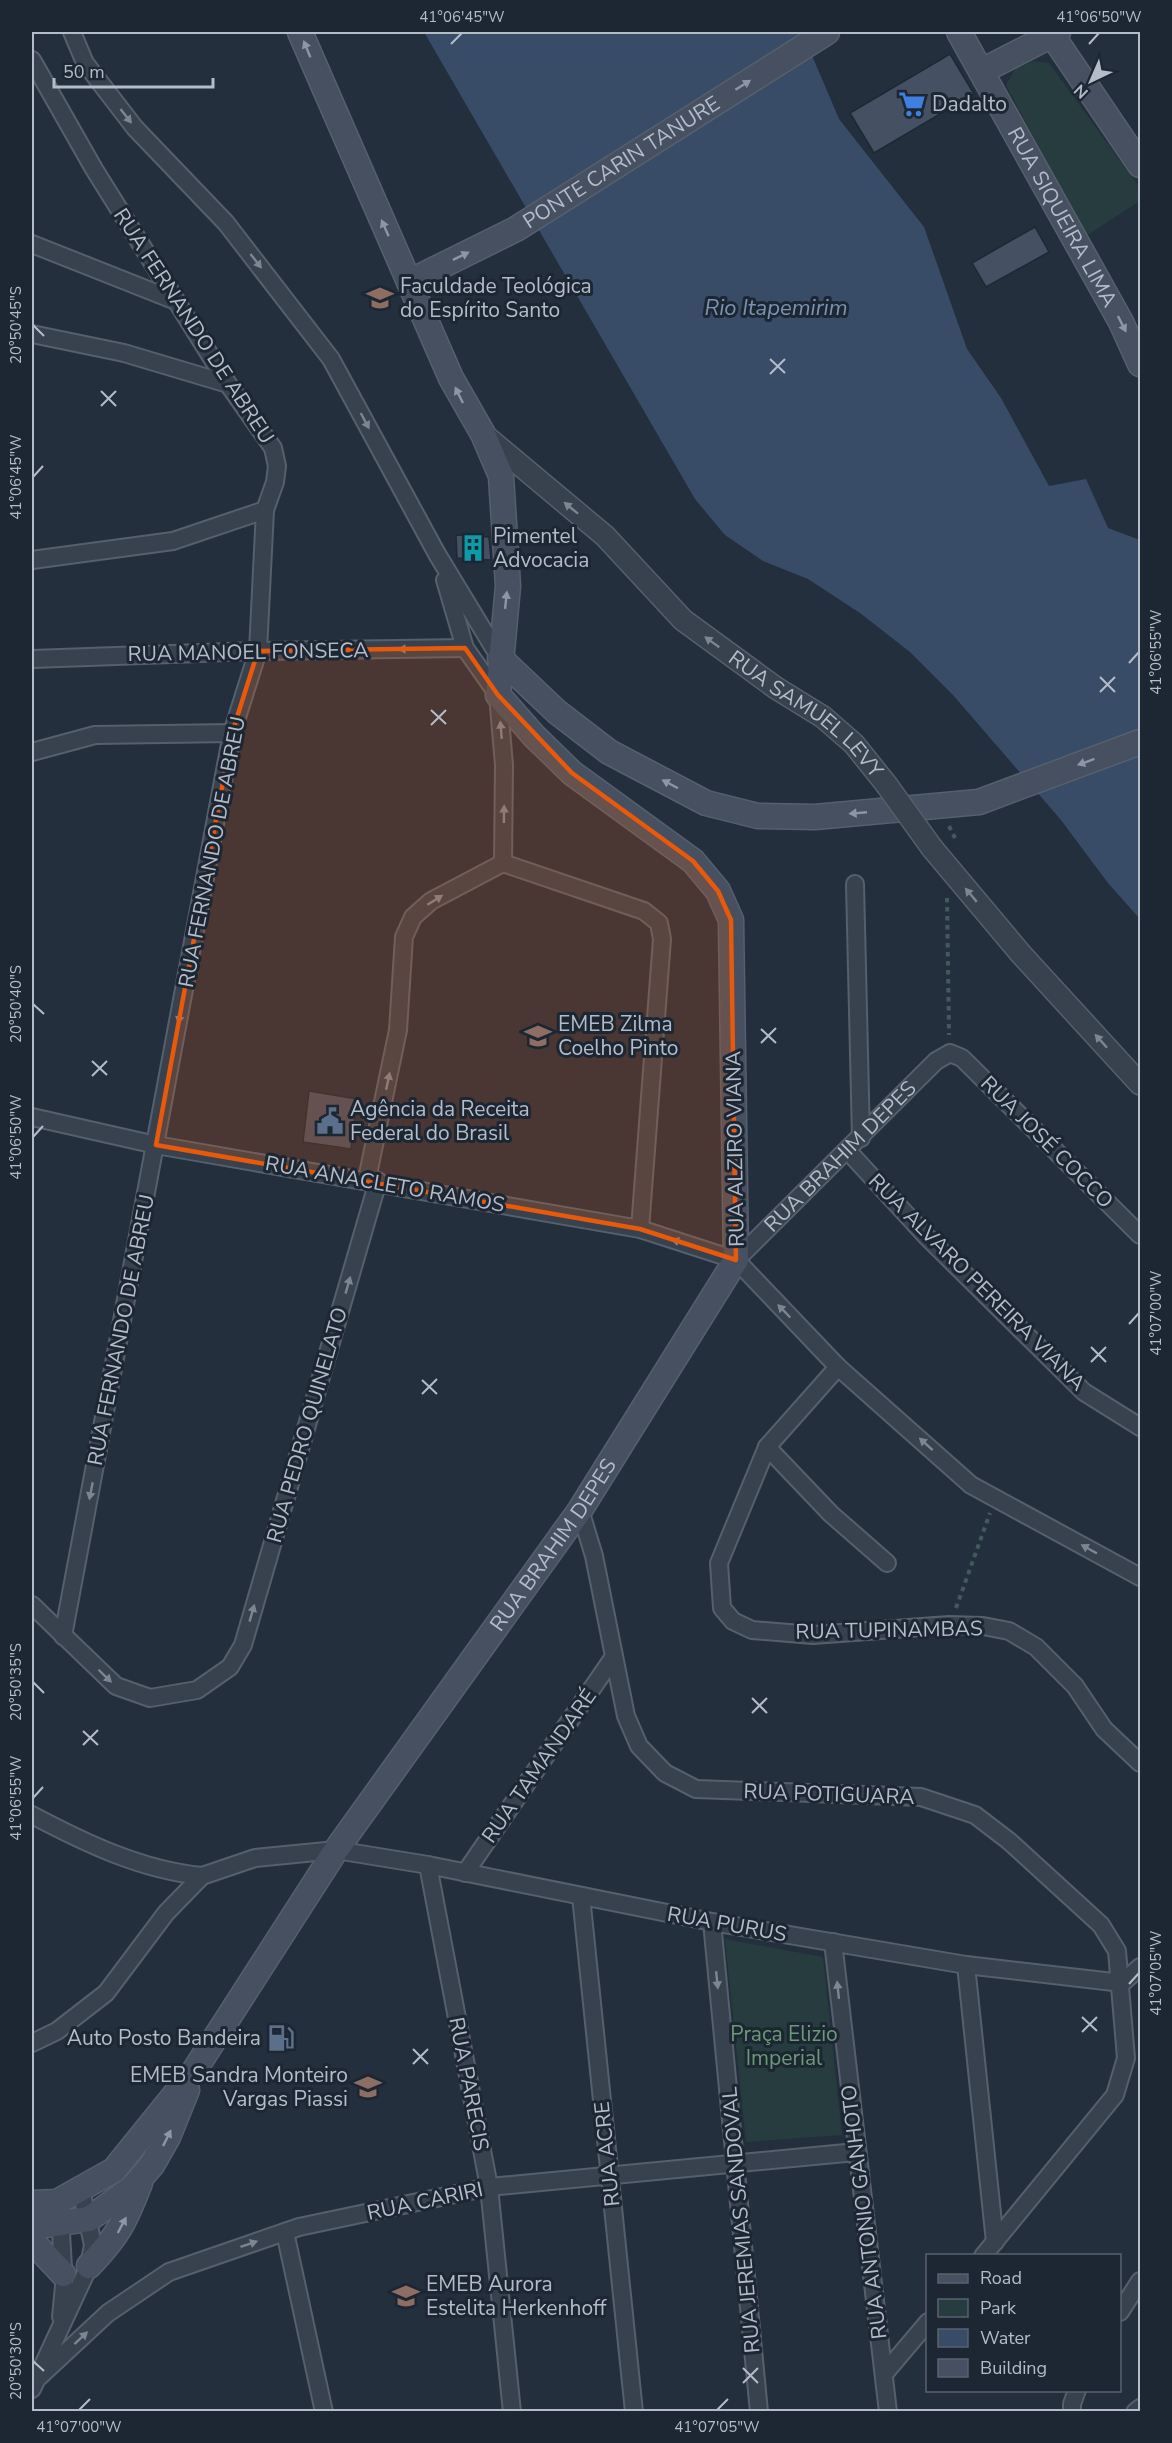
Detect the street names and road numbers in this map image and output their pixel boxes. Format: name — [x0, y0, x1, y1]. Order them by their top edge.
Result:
street label: PONTE CARIN TANURE — [517, 89, 725, 235]
street label: RUA SIQUEIRA LIMA — [1001, 122, 1124, 312]
street label: RUA FERNANDO DE ABREU — [107, 203, 281, 449]
street label: RUA MANOEL FONSECA — [127, 636, 369, 668]
street label: RUA SAMUEL LEVY — [723, 644, 890, 784]
street label: RUA FERNANDO DE ABREU — [172, 714, 252, 990]
street label: RUA ALZIRO VIANA — [719, 1051, 751, 1247]
street label: RUA JOSÉ COCCO — [975, 1070, 1119, 1214]
street label: RUA BRAHIM DEPES — [758, 1074, 922, 1238]
street label: RUA ANACLETO RAMOS — [263, 1149, 507, 1219]
street label: RUA ALVARO PEREIRA VIANA — [862, 1167, 1092, 1397]
street label: RUA FERNANDO DE ABREU — [81, 1192, 161, 1468]
street label: RUA PEDRO QUINELATO — [260, 1304, 354, 1546]
street label: RUA BRAHIM DEPES — [484, 1453, 623, 1637]
street label: RUA TUPINAMBAS — [795, 1614, 983, 1646]
street label: RUA TAMANDARÉ — [475, 1683, 603, 1849]
street label: RUA POTIGUARA — [743, 1777, 915, 1811]
street label: RUA PURUS — [665, 1900, 789, 1948]
street label: RUA PARECIS — [442, 2015, 496, 2153]
street label: RUA ANTONIO GANHOTO — [834, 2083, 894, 2341]
street label: RUA JEREMIAS SANDOVAL — [715, 2085, 767, 2354]
street label: RUA ACRE — [588, 2100, 626, 2208]
street label: RUA CARIRI — [364, 2175, 486, 2227]

